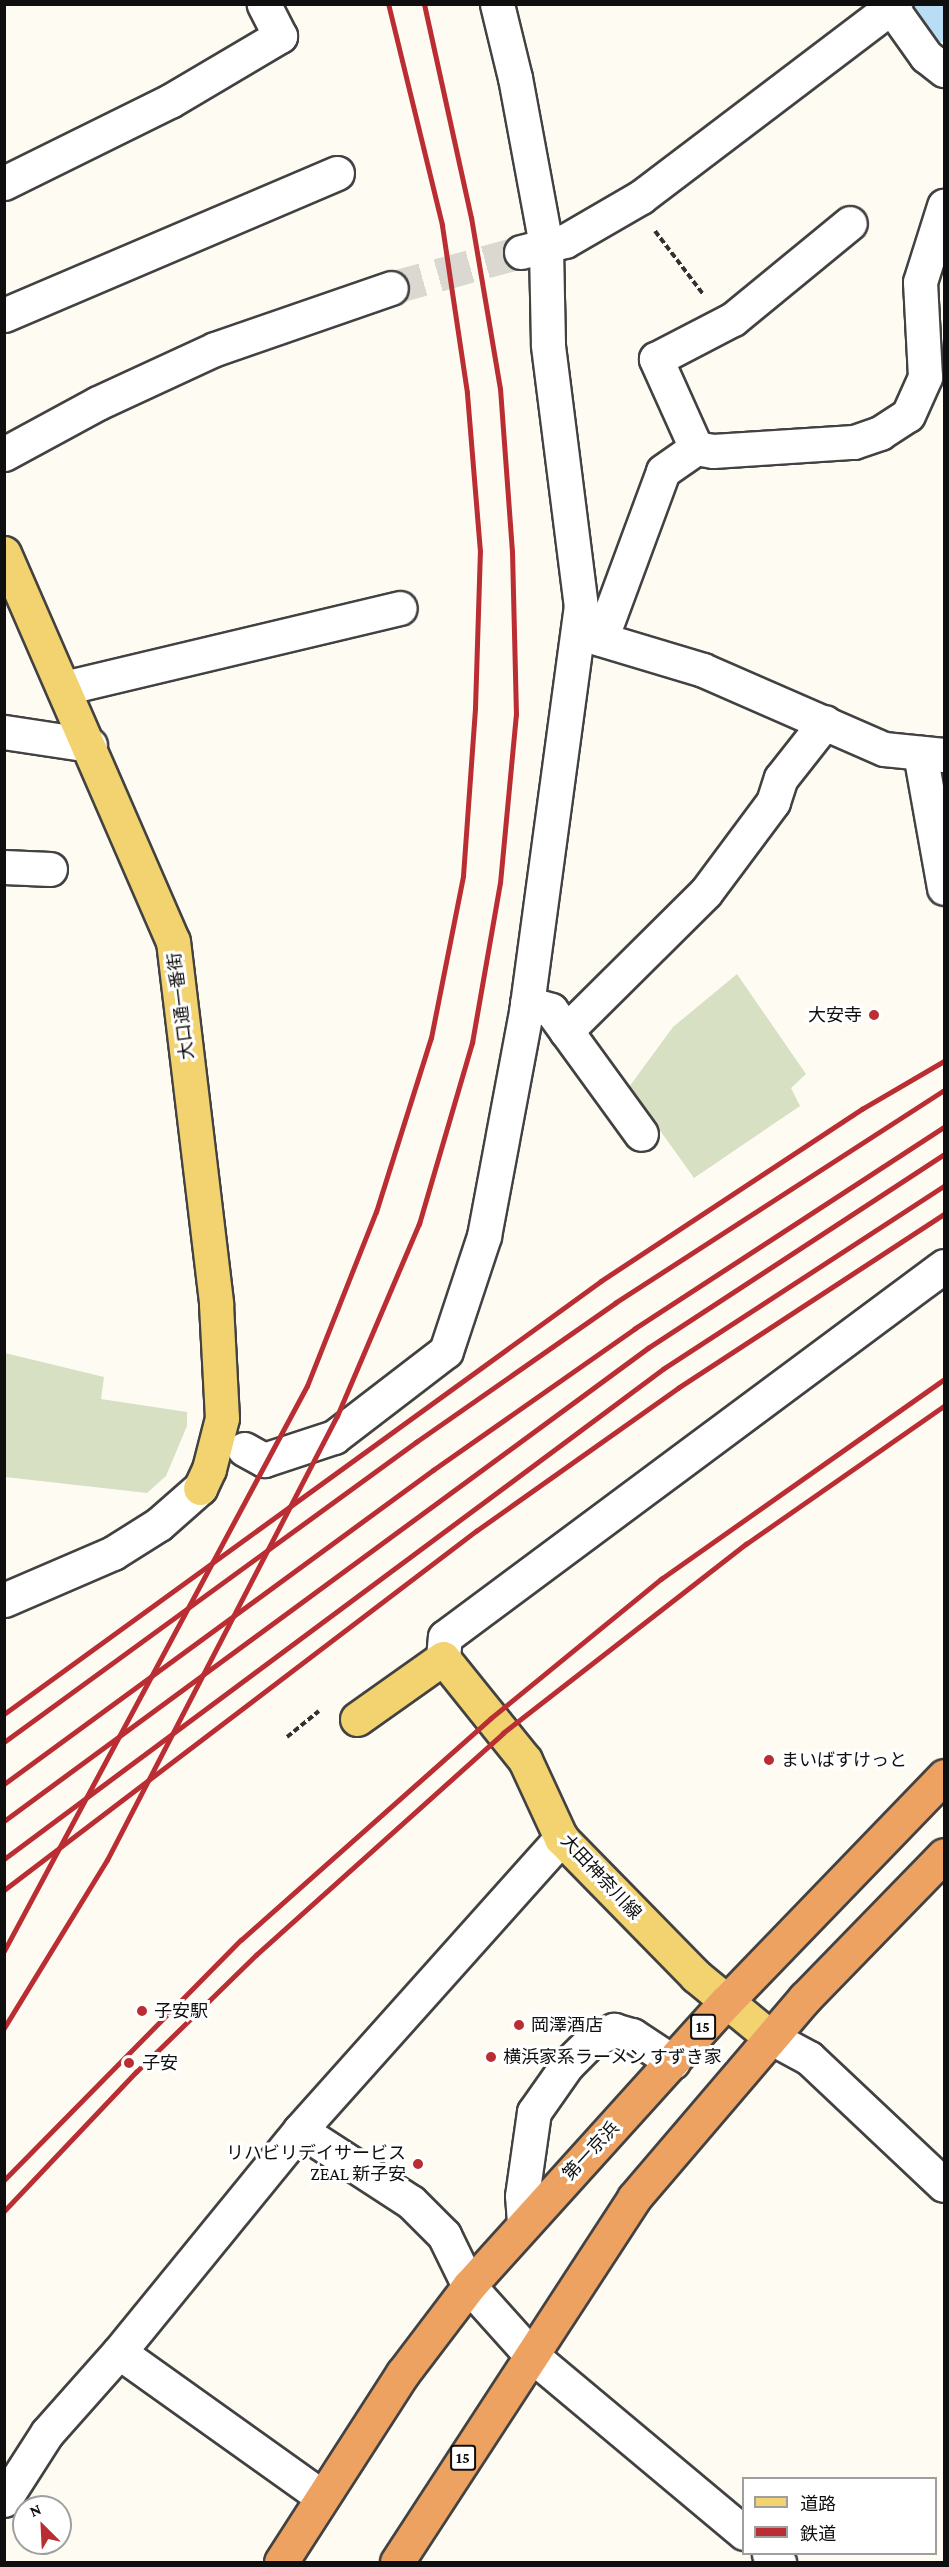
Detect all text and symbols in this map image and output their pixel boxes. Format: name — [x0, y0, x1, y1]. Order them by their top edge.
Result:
street label: 大口通一番街 — [164, 951, 198, 1061]
place label: 大安寺 — [808, 1004, 862, 1026]
marker: 大安寺 — [867, 1008, 881, 1022]
place label: まいばすけっと — [781, 1749, 907, 1771]
marker: まいばすけっと — [762, 1753, 776, 1767]
street label: 大田神奈川線 — [556, 1830, 646, 1924]
place label: 子安駅 — [154, 2000, 208, 2022]
marker: 子安駅 — [135, 2004, 149, 2018]
place label: 岡澤酒店 — [531, 2014, 603, 2036]
road number: 15 — [690, 2014, 716, 2040]
marker: 岡澤酒店 — [512, 2018, 526, 2032]
place label: 横浜家系ラーメン すずき家 — [503, 2046, 722, 2068]
marker: 横浜家系ラーメン すずき家 — [484, 2050, 498, 2064]
place label: 子安 — [142, 2052, 178, 2074]
marker: 子安 — [120, 2054, 138, 2072]
street label: 第一京浜 — [559, 2117, 623, 2185]
place label: リハビリデイサービス ZEAL 新子安 — [226, 2143, 406, 2186]
marker: リハビリデイサービス ZEAL 新子安 — [411, 2157, 425, 2171]
road number: 15 — [450, 2445, 476, 2471]
legend — [742, 2477, 937, 2555]
text: 道路 — [800, 2494, 836, 2514]
north arrow — [12, 2495, 72, 2555]
text: N — [27, 2500, 44, 2520]
text: 鉄道 — [800, 2524, 836, 2544]

